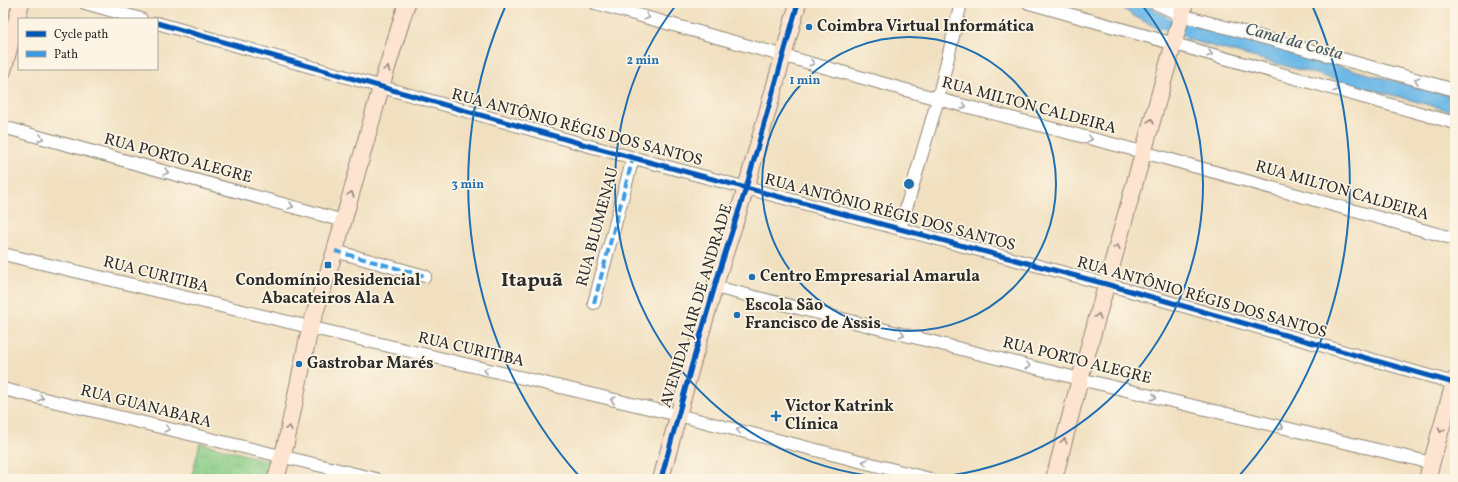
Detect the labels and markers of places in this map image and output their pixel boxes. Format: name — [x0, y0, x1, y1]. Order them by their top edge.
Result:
place label: Coimbra Virtual Informática — [817, 16, 1034, 38]
marker: Coimbra Virtual Informática — [804, 22, 814, 32]
centre of rings — [902, 177, 916, 191]
marker: Condomínio Residencial Abacateiros Ala A — [323, 260, 333, 270]
place label: Centro Empresarial Amarula — [760, 266, 980, 288]
place label: Condomínio Residencial Abacateiros Ala A — [235, 270, 421, 310]
marker: Centro Empresarial Amarula — [747, 272, 757, 282]
place label: Escola São Francisco de Assis — [745, 295, 881, 335]
marker: Escola São Francisco de Assis — [732, 310, 742, 320]
place label: Gastrobar Marés — [307, 353, 434, 375]
marker: Gastrobar Marés — [294, 359, 304, 369]
place label: Victor Katrink Clínica — [785, 396, 894, 436]
marker: Victor Katrink Clínica — [770, 410, 782, 422]

